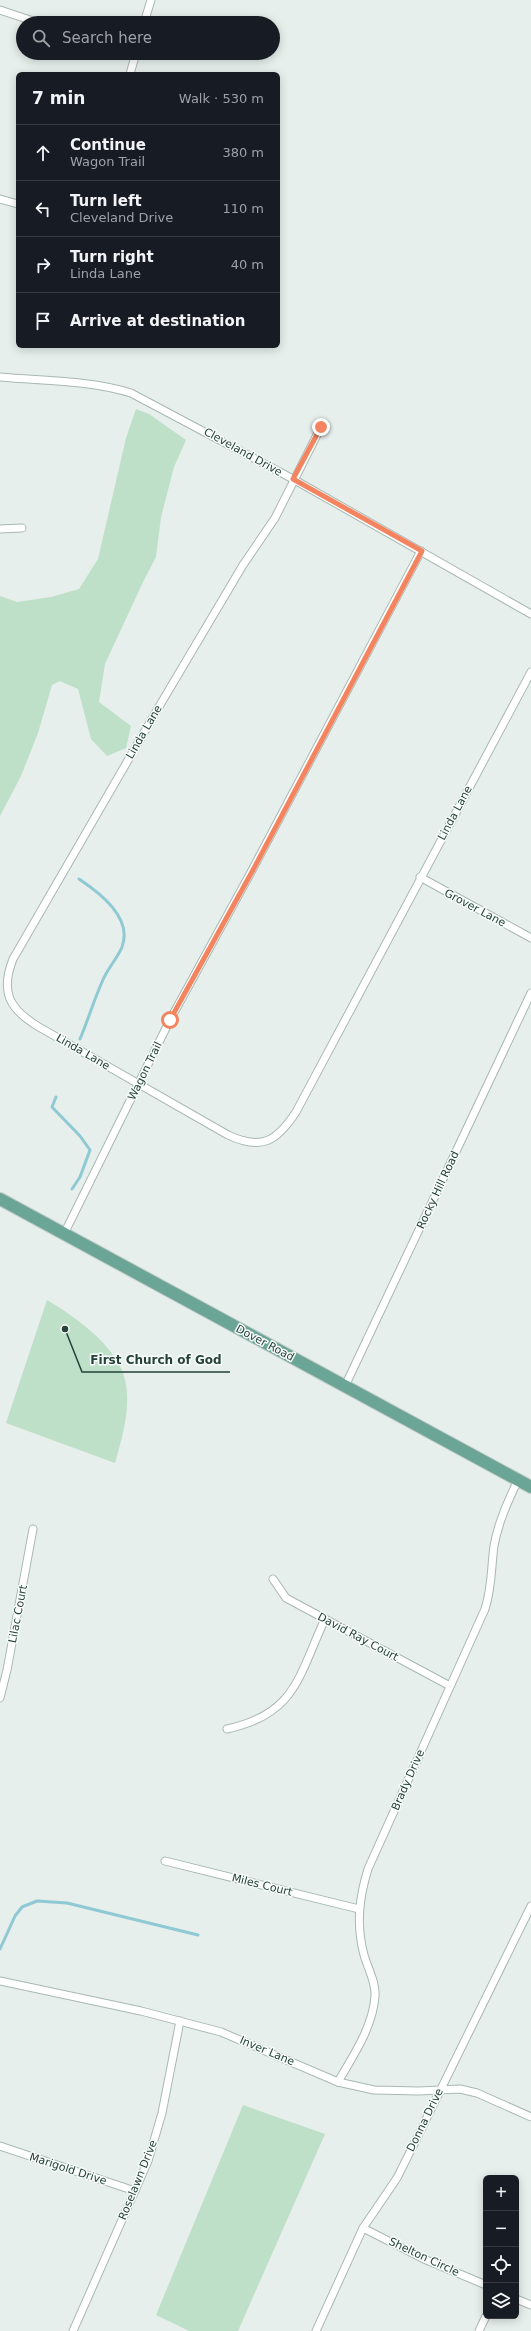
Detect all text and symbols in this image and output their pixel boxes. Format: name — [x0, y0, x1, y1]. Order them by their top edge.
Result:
search box — [16, 16, 280, 60]
icon: search — [30, 27, 52, 49]
text: Search here — [62, 29, 152, 47]
text: 7 min — [32, 88, 85, 108]
text: Walk · 530 m — [179, 91, 264, 106]
text: Continue — [70, 136, 146, 154]
icon: ahead — [32, 142, 54, 164]
text: 380 m — [222, 145, 264, 160]
text: Wagon Trail — [70, 154, 145, 169]
text: Turn left — [70, 192, 142, 210]
icon: left — [32, 198, 54, 220]
text: 110 m — [222, 201, 264, 216]
text: Cleveland Drive — [70, 210, 173, 225]
text: Turn right — [70, 248, 154, 266]
icon: right — [32, 254, 54, 276]
text: 40 m — [231, 257, 264, 272]
text: Linda Lane — [70, 266, 141, 281]
icon: arrive — [32, 310, 54, 332]
text: Arrive at destination — [70, 312, 245, 330]
route end — [312, 418, 330, 436]
street label: Cleveland Drive — [202, 425, 285, 479]
street label: Linda Lane — [123, 703, 165, 761]
street label: Linda Lane — [435, 783, 475, 843]
street label: Grover Lane — [442, 886, 508, 930]
route start — [161, 1011, 179, 1029]
street label: Linda Lane — [54, 1031, 112, 1073]
street label: Wagon Trail — [125, 1040, 165, 1102]
street label: Rocky Hill Road — [414, 1149, 462, 1231]
street label: Dover Road — [234, 1322, 296, 1364]
callout: First Church of God — [82, 1348, 230, 1372]
text: First Church of God — [90, 1353, 222, 1367]
street label: Lilac Court — [6, 1583, 30, 1644]
street label: David Ray Court — [315, 1610, 401, 1664]
street label: Brady Drive — [389, 1747, 427, 1812]
street label: Miles Court — [230, 1871, 294, 1899]
street label: Inver Lane — [238, 2034, 297, 2068]
street label: Donna Drive — [404, 2086, 446, 2154]
street label: Roselawn Drive — [116, 2138, 160, 2222]
street label: Marigold Drive — [28, 2150, 108, 2188]
map controls — [483, 2175, 519, 2319]
button: + — [483, 2175, 519, 2211]
button: − — [483, 2211, 519, 2247]
street label: Shelton Circle — [387, 2235, 461, 2279]
button: locate — [483, 2247, 519, 2283]
button: layers — [483, 2283, 519, 2319]

